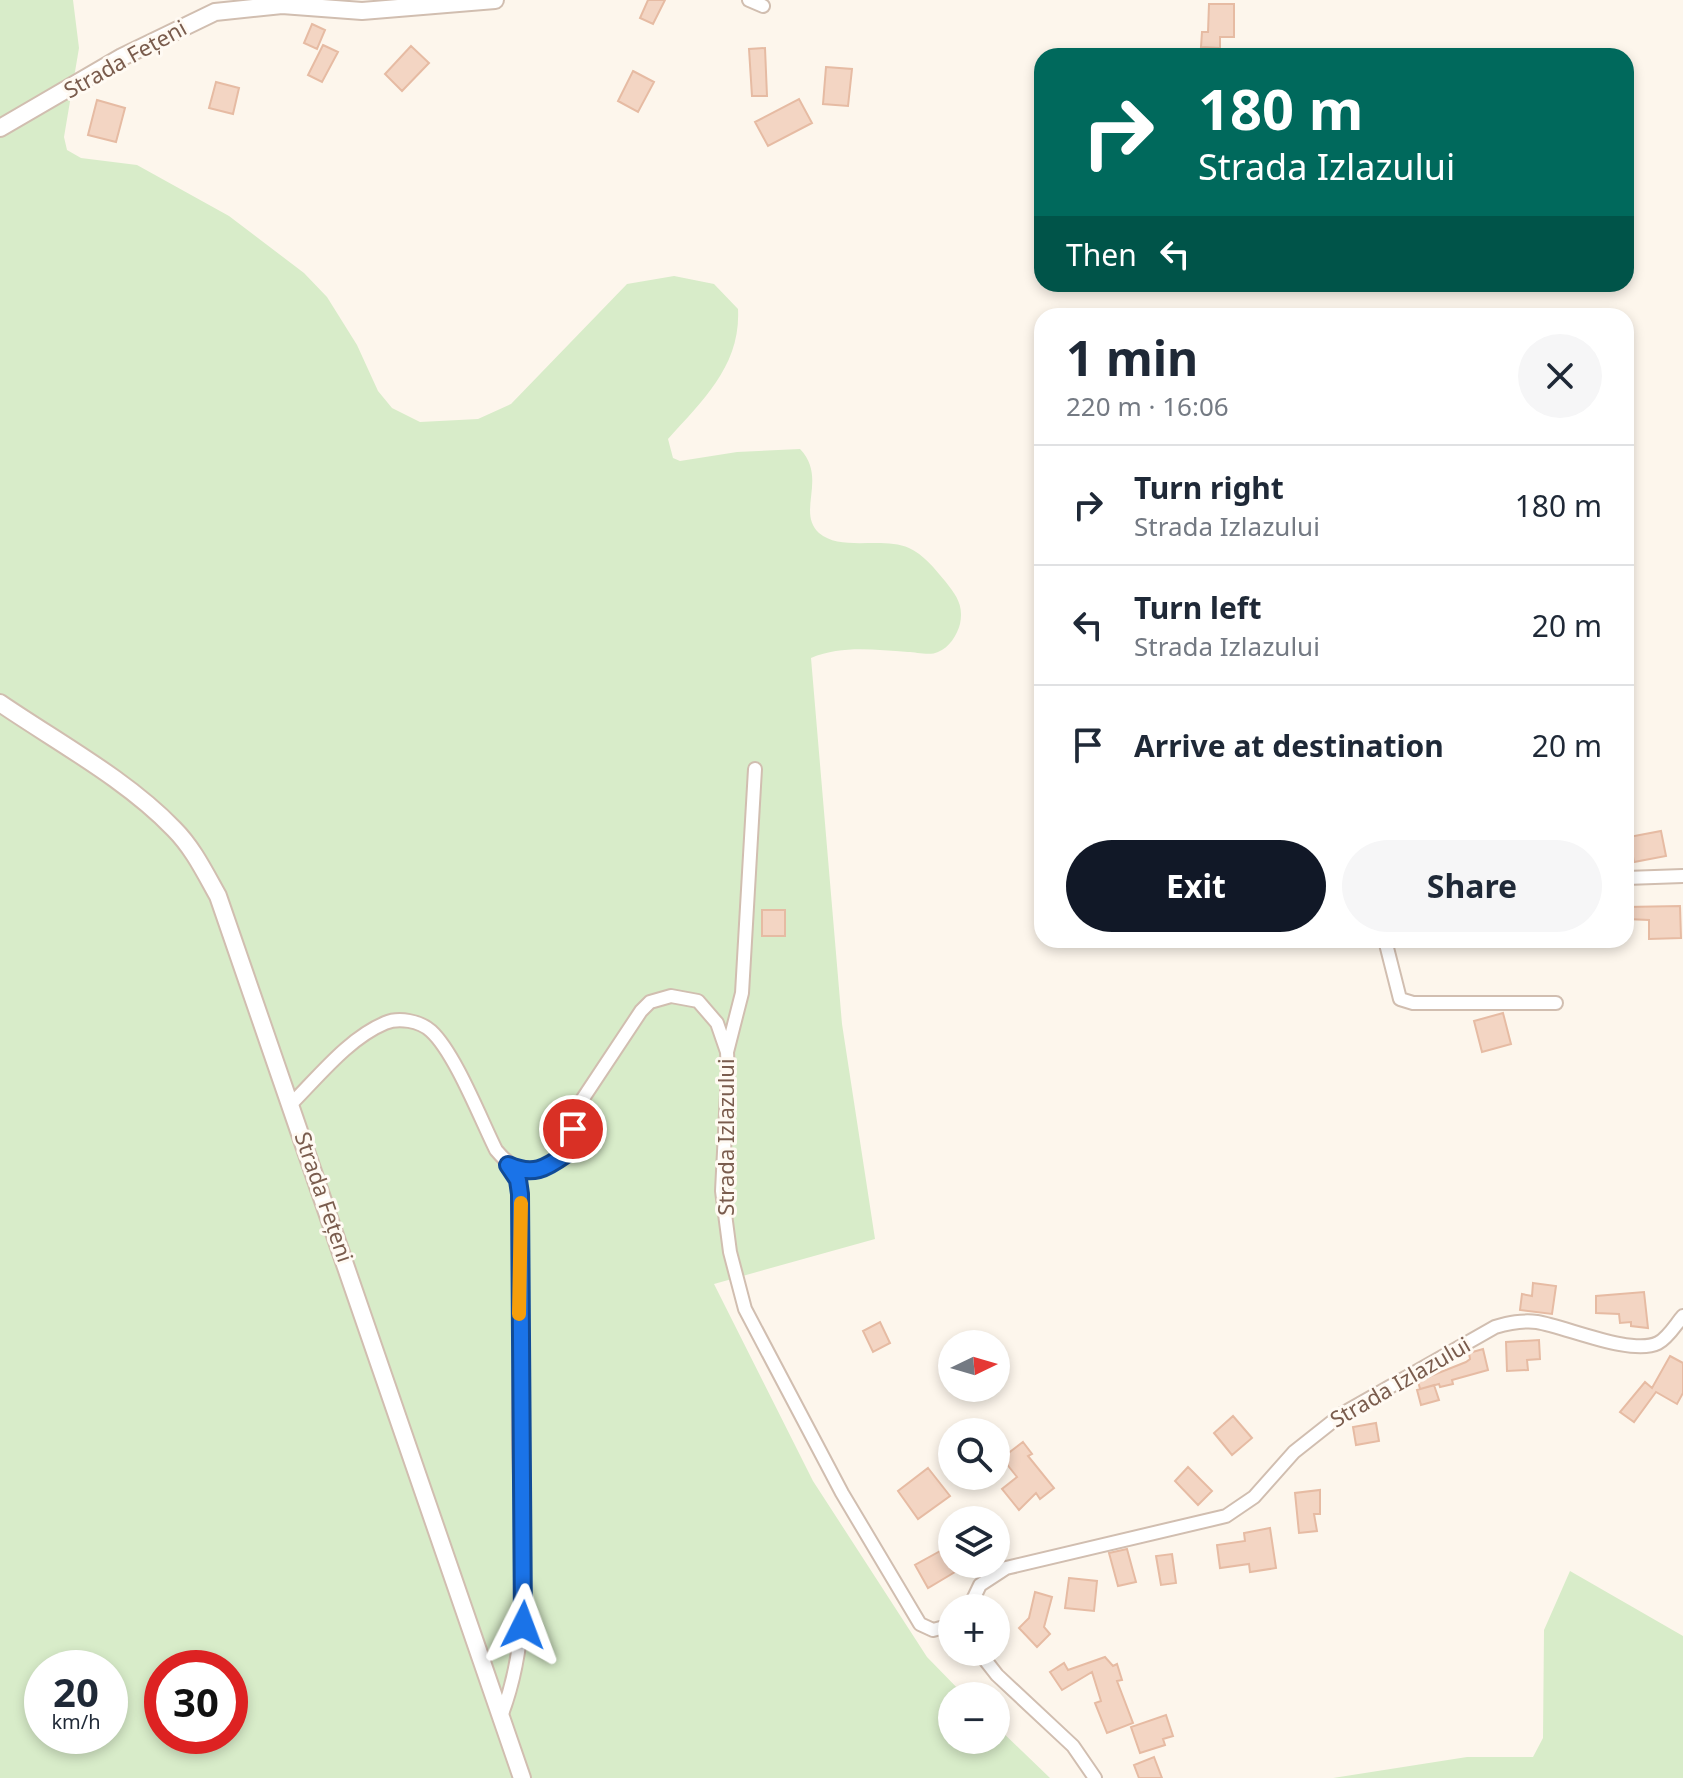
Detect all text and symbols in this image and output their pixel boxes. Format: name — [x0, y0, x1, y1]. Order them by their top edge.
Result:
street label: Strada Fețeni — [58, 12, 191, 104]
text: 180 m — [1198, 70, 1363, 146]
icon: right — [1066, 80, 1170, 184]
text: Strada Izlazului — [1198, 142, 1455, 191]
icon: left — [1153, 232, 1197, 276]
text: Then — [1066, 234, 1137, 275]
text: 1 min — [1066, 325, 1198, 390]
button: close — [1518, 334, 1602, 418]
text: 220 m · 16:06 — [1066, 388, 1229, 424]
text: Turn right — [1134, 467, 1284, 508]
icon: right — [1066, 483, 1110, 527]
text: 180 m — [1515, 485, 1602, 526]
text: Strada Izlazului — [1134, 508, 1320, 544]
text: Turn left — [1134, 587, 1262, 628]
icon: left — [1066, 603, 1110, 647]
text: 20 m — [1532, 605, 1602, 646]
text: Strada Izlazului — [1134, 628, 1320, 664]
icon: arrive — [1066, 723, 1110, 767]
text: Arrive at destination — [1134, 725, 1444, 766]
text: 20 m — [1532, 725, 1602, 766]
button: Exit — [1066, 840, 1326, 932]
button: Share — [1342, 840, 1602, 932]
street label: Strada Izlazului — [710, 1058, 740, 1216]
pin — [539, 1095, 607, 1163]
icon: arrive — [551, 1107, 595, 1151]
street label: Strada Fețeni — [289, 1127, 361, 1266]
street label: Strada Izlazului — [1324, 1329, 1475, 1433]
north arrow — [938, 1330, 1010, 1402]
map controls — [938, 1330, 1010, 1754]
button: search — [938, 1418, 1010, 1490]
button: layers — [938, 1506, 1010, 1578]
position arrow — [481, 1583, 565, 1667]
button: + — [938, 1594, 1010, 1666]
speed limit sign: 30 — [144, 1650, 248, 1754]
text: 20 — [53, 1664, 99, 1719]
button: − — [938, 1682, 1010, 1754]
text: km/h — [51, 1708, 101, 1735]

